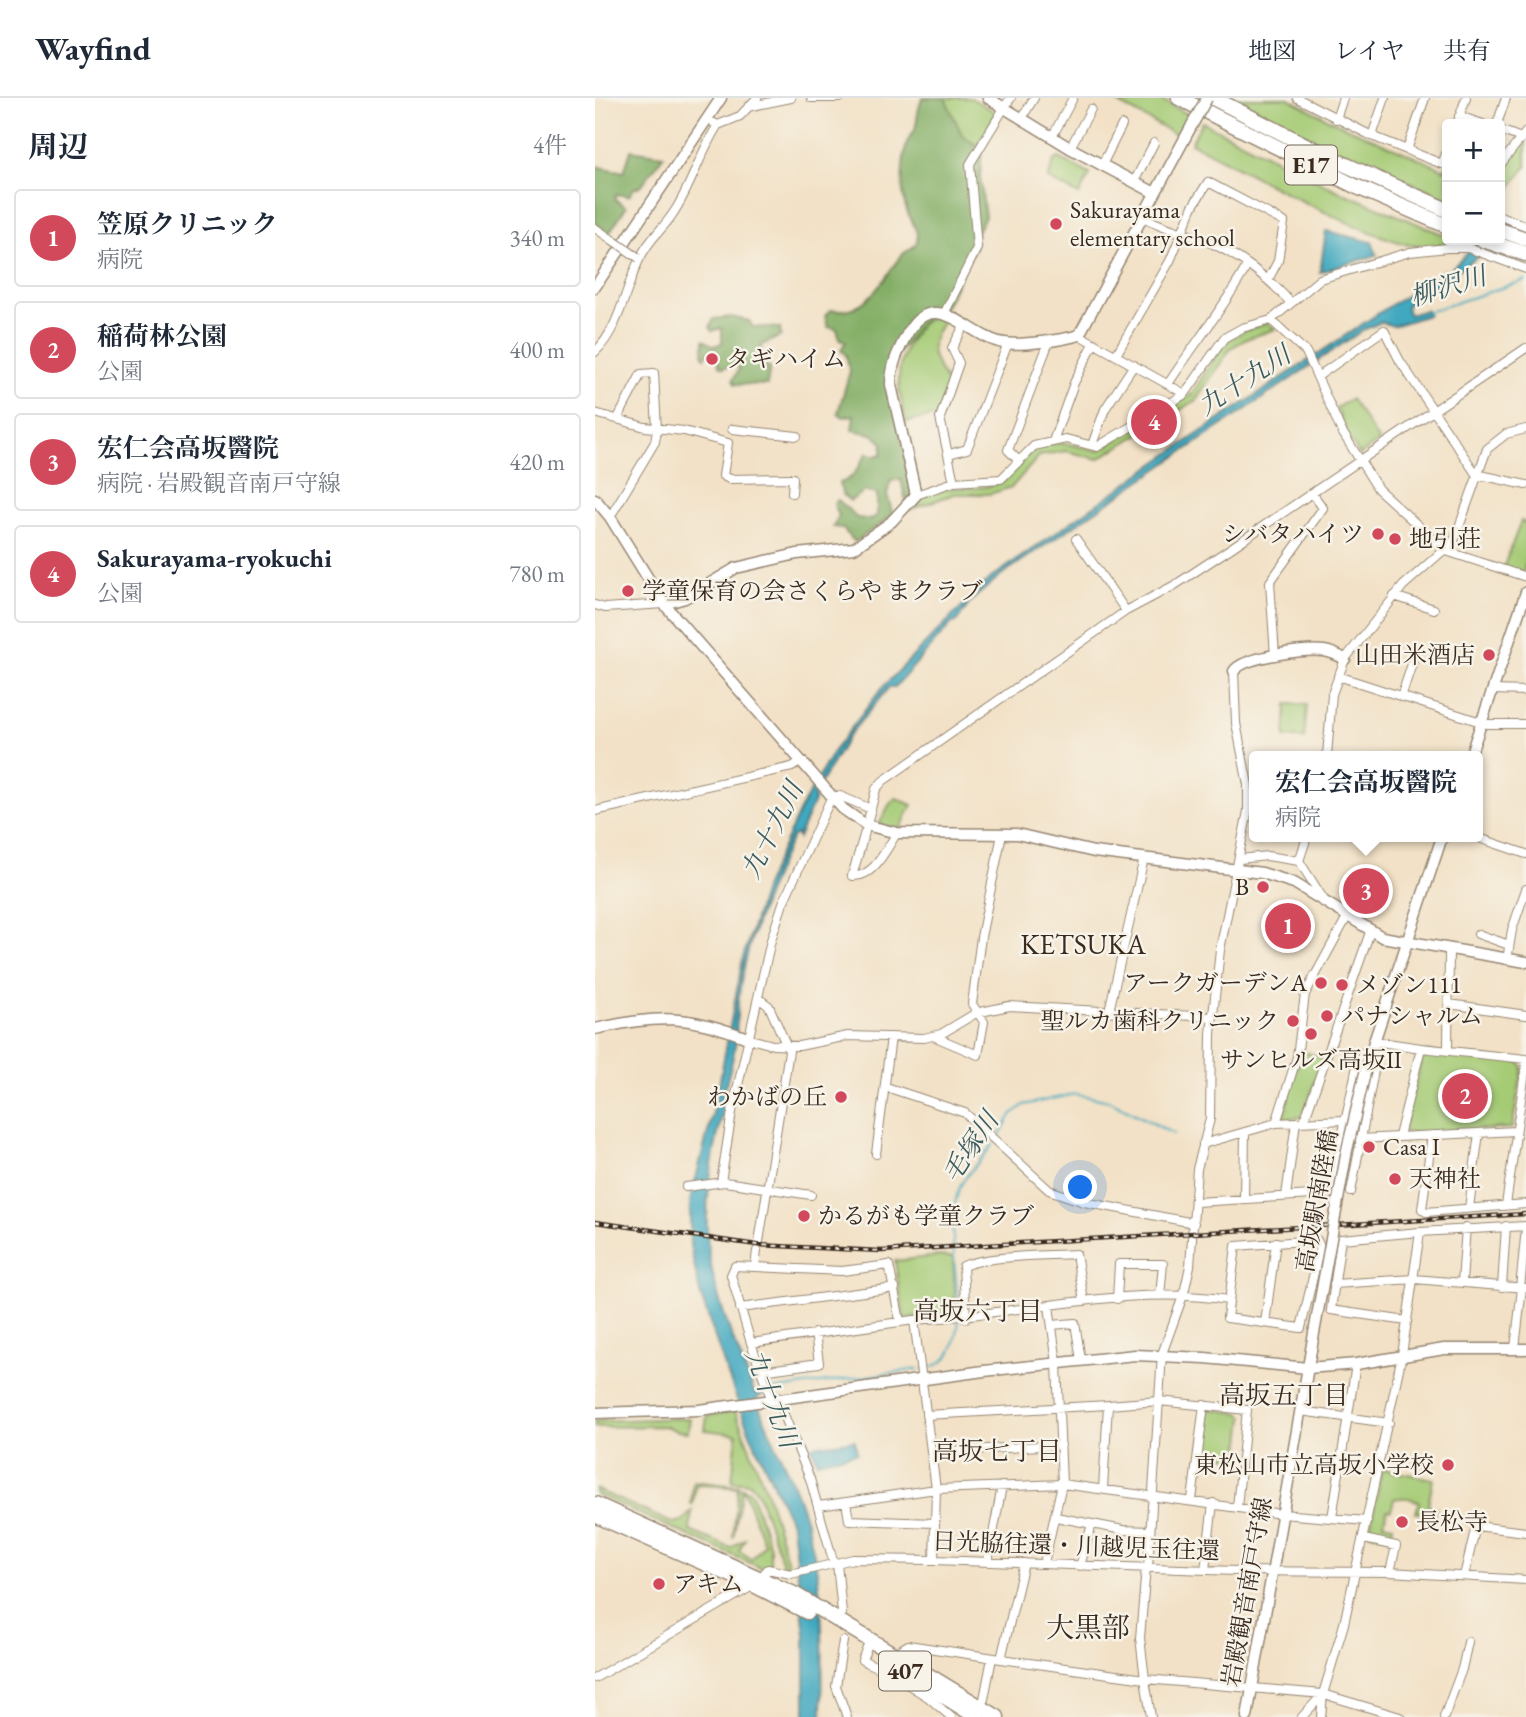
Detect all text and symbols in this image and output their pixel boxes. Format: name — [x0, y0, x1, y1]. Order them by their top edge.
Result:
text: Wayfind — [35, 27, 151, 70]
text: 地図 — [1248, 35, 1296, 66]
text: レイヤ — [1334, 35, 1405, 66]
text: 共有 — [1443, 35, 1491, 66]
map controls — [1442, 119, 1505, 245]
button: + — [1442, 119, 1505, 182]
text: 周辺 — [28, 127, 88, 166]
text: 4件 — [533, 130, 567, 160]
road number: E17 — [1285, 146, 1337, 184]
button: − — [1442, 182, 1505, 245]
place label: Sakurayama elementary school — [1070, 194, 1235, 253]
text: 笠原クリニック — [97, 207, 277, 241]
marker: Sakurayama elementary school — [1048, 216, 1064, 232]
text: 1 — [47, 223, 59, 253]
text: 340 m — [509, 223, 565, 253]
text: 病院 — [97, 244, 143, 274]
water label: 柳沢川 — [1406, 257, 1493, 314]
text: 稲荷林公園 — [97, 319, 227, 353]
text: 2 — [47, 335, 59, 365]
text: 400 m — [509, 335, 565, 365]
water label: 九十九川 — [1191, 336, 1299, 423]
place label: タギハイム — [726, 343, 846, 374]
marker: タギハイム — [704, 351, 720, 367]
text: 公園 — [97, 356, 143, 386]
pin: 4 — [1131, 396, 1177, 448]
text: 宏仁会高坂醫院 — [97, 431, 279, 465]
text: 3 — [47, 447, 59, 477]
text: 420 m — [509, 447, 565, 477]
text: 病院 · 岩殿観音南戸守線 — [97, 468, 341, 498]
place label: シバタハイツ — [1222, 518, 1364, 549]
place label: 地引荘 — [1409, 523, 1481, 554]
marker: シバタハイツ — [1370, 526, 1386, 542]
marker: 地引荘 — [1387, 531, 1403, 547]
text: Sakurayama-ryokuchi — [97, 541, 332, 575]
text: 4 — [47, 559, 59, 589]
text: 780 m — [509, 559, 565, 589]
place label: 学童保育の会さくらや まクラブ — [642, 575, 983, 606]
text: 公園 — [97, 578, 143, 608]
marker: 学童保育の会さくらや まクラブ — [620, 583, 636, 599]
place label: 山田米酒店 — [1355, 639, 1475, 670]
marker: 山田米酒店 — [1481, 647, 1497, 663]
popup — [1249, 751, 1483, 842]
text: 宏仁会高坂醫院 — [1275, 765, 1457, 799]
water label: 九十九川 — [733, 773, 812, 884]
text: 病院 — [1275, 802, 1321, 832]
pin: 3 — [1343, 865, 1389, 917]
place label: B — [1235, 871, 1249, 902]
marker: B — [1255, 879, 1271, 895]
pin: 1 — [1265, 900, 1311, 952]
district label: KETSUKA — [1020, 926, 1146, 962]
place label: アークガーデンA — [1124, 967, 1307, 998]
place label: メゾン111 — [1356, 969, 1462, 1000]
marker: アークガーデンA — [1313, 975, 1329, 991]
marker: メゾン111 — [1334, 977, 1350, 993]
place label: パナシャルム — [1341, 1000, 1483, 1031]
place label: 聖ルカ歯科クリニック — [1040, 1005, 1279, 1036]
marker: パナシャルム — [1319, 1008, 1335, 1024]
marker: 聖ルカ歯科クリニック — [1285, 1013, 1301, 1029]
marker: サンヒルズ高坂Ⅱ — [1303, 1026, 1319, 1042]
place label: サンヒルズ高坂Ⅱ — [1220, 1044, 1402, 1075]
pin: 2 — [1442, 1070, 1488, 1122]
place label: わかばの丘 — [707, 1081, 827, 1112]
marker: わかばの丘 — [833, 1089, 849, 1105]
water label: 毛塚川 — [934, 1103, 1008, 1189]
street label: 高坂駅南陸橋 — [1289, 1127, 1344, 1275]
place label: Casa I — [1383, 1131, 1440, 1162]
marker: Casa I — [1361, 1139, 1377, 1155]
place label: 天神社 — [1409, 1163, 1481, 1194]
your location — [1063, 1170, 1097, 1204]
marker: 天神社 — [1387, 1171, 1403, 1187]
place label: かるがも学童クラブ — [818, 1200, 1034, 1231]
marker: かるがも学童クラブ — [796, 1208, 812, 1224]
district label: 高坂六丁目 — [913, 1294, 1043, 1328]
water label: 九十九川 — [737, 1343, 808, 1455]
district label: 高坂五丁目 — [1219, 1378, 1349, 1412]
district label: 高坂七丁目 — [932, 1434, 1062, 1468]
place label: 東松山市立高坂小学校 — [1194, 1449, 1434, 1480]
marker: 東松山市立高坂小学校 — [1440, 1457, 1456, 1473]
street label: 岩殿観音南戸守線 — [1215, 1495, 1278, 1689]
place label: 長松寺 — [1416, 1506, 1488, 1537]
marker: 長松寺 — [1394, 1514, 1410, 1530]
street label: 日光脇往還・川越児玉往還 — [932, 1525, 1220, 1566]
place label: アキム — [673, 1568, 744, 1599]
marker: アキム — [651, 1576, 667, 1592]
district label: 大黒部 — [1046, 1609, 1130, 1645]
road number: 407 — [879, 1652, 931, 1690]

